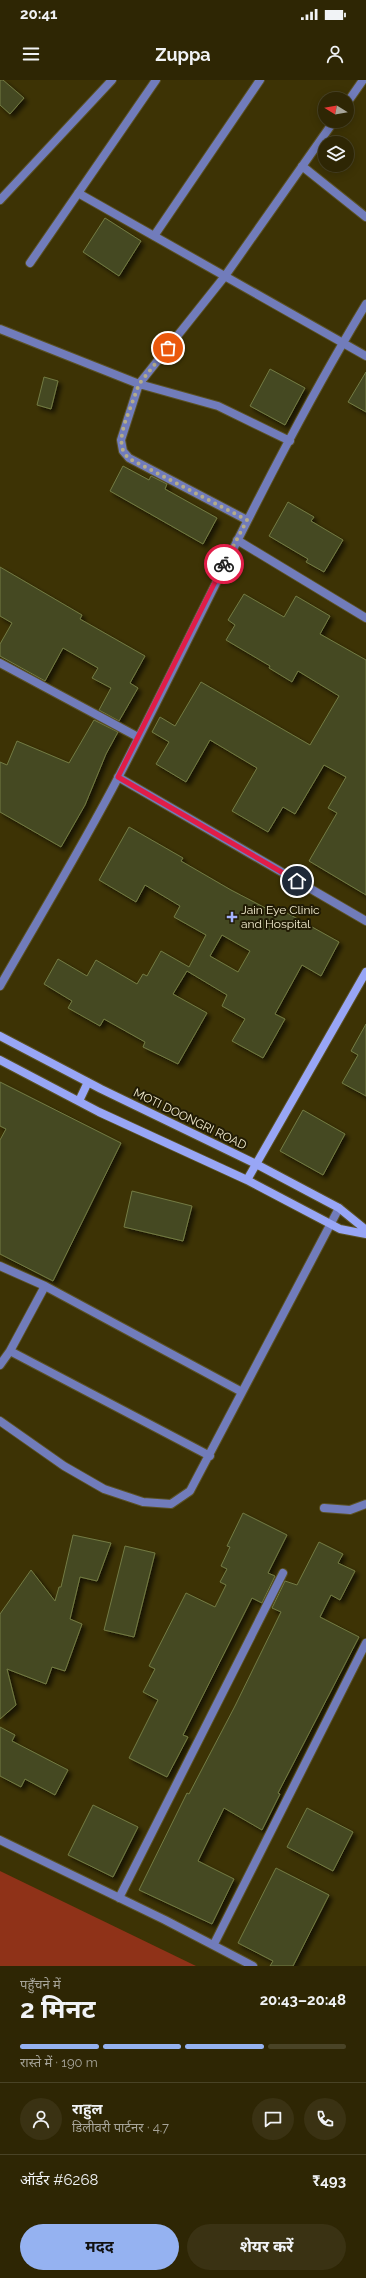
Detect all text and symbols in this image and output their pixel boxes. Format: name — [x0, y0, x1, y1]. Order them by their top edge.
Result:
text: 20:41 — [20, 5, 57, 23]
icon: menu — [20, 43, 42, 65]
icon: person — [324, 43, 346, 65]
text: Zuppa — [155, 44, 211, 65]
north arrow — [318, 92, 354, 128]
map controls — [318, 92, 354, 172]
button: layers — [318, 136, 354, 172]
pin — [151, 331, 185, 365]
icon: bag — [157, 337, 179, 359]
courier — [204, 544, 244, 584]
icon: bike — [213, 553, 235, 575]
pin — [280, 864, 314, 898]
icon: home — [286, 870, 308, 892]
place label: Jain Eye Clinic and Hospital — [241, 903, 320, 931]
marker: Jain Eye Clinic and Hospital — [226, 911, 238, 923]
street label: MOTI DOONGRI ROAD — [131, 1085, 249, 1153]
text: पहुँचने में — [20, 1977, 61, 1992]
text: 20:43–20:48 — [260, 1991, 346, 2009]
text: 2 मिनट — [20, 1994, 95, 2024]
text: रास्ते में · 190 m — [20, 2055, 98, 2070]
button: person — [20, 2098, 62, 2140]
button: chat — [252, 2098, 294, 2140]
button: phone — [304, 2098, 346, 2140]
text: राहुल — [72, 2100, 103, 2118]
text: डिलीवरी पार्टनर · 4.7 — [72, 2120, 169, 2135]
text: ऑर्डर #6268 — [20, 2171, 98, 2189]
text: ₹493 — [312, 2172, 346, 2190]
button: मदद — [20, 2224, 179, 2270]
button: शेयर करें — [187, 2224, 346, 2270]

